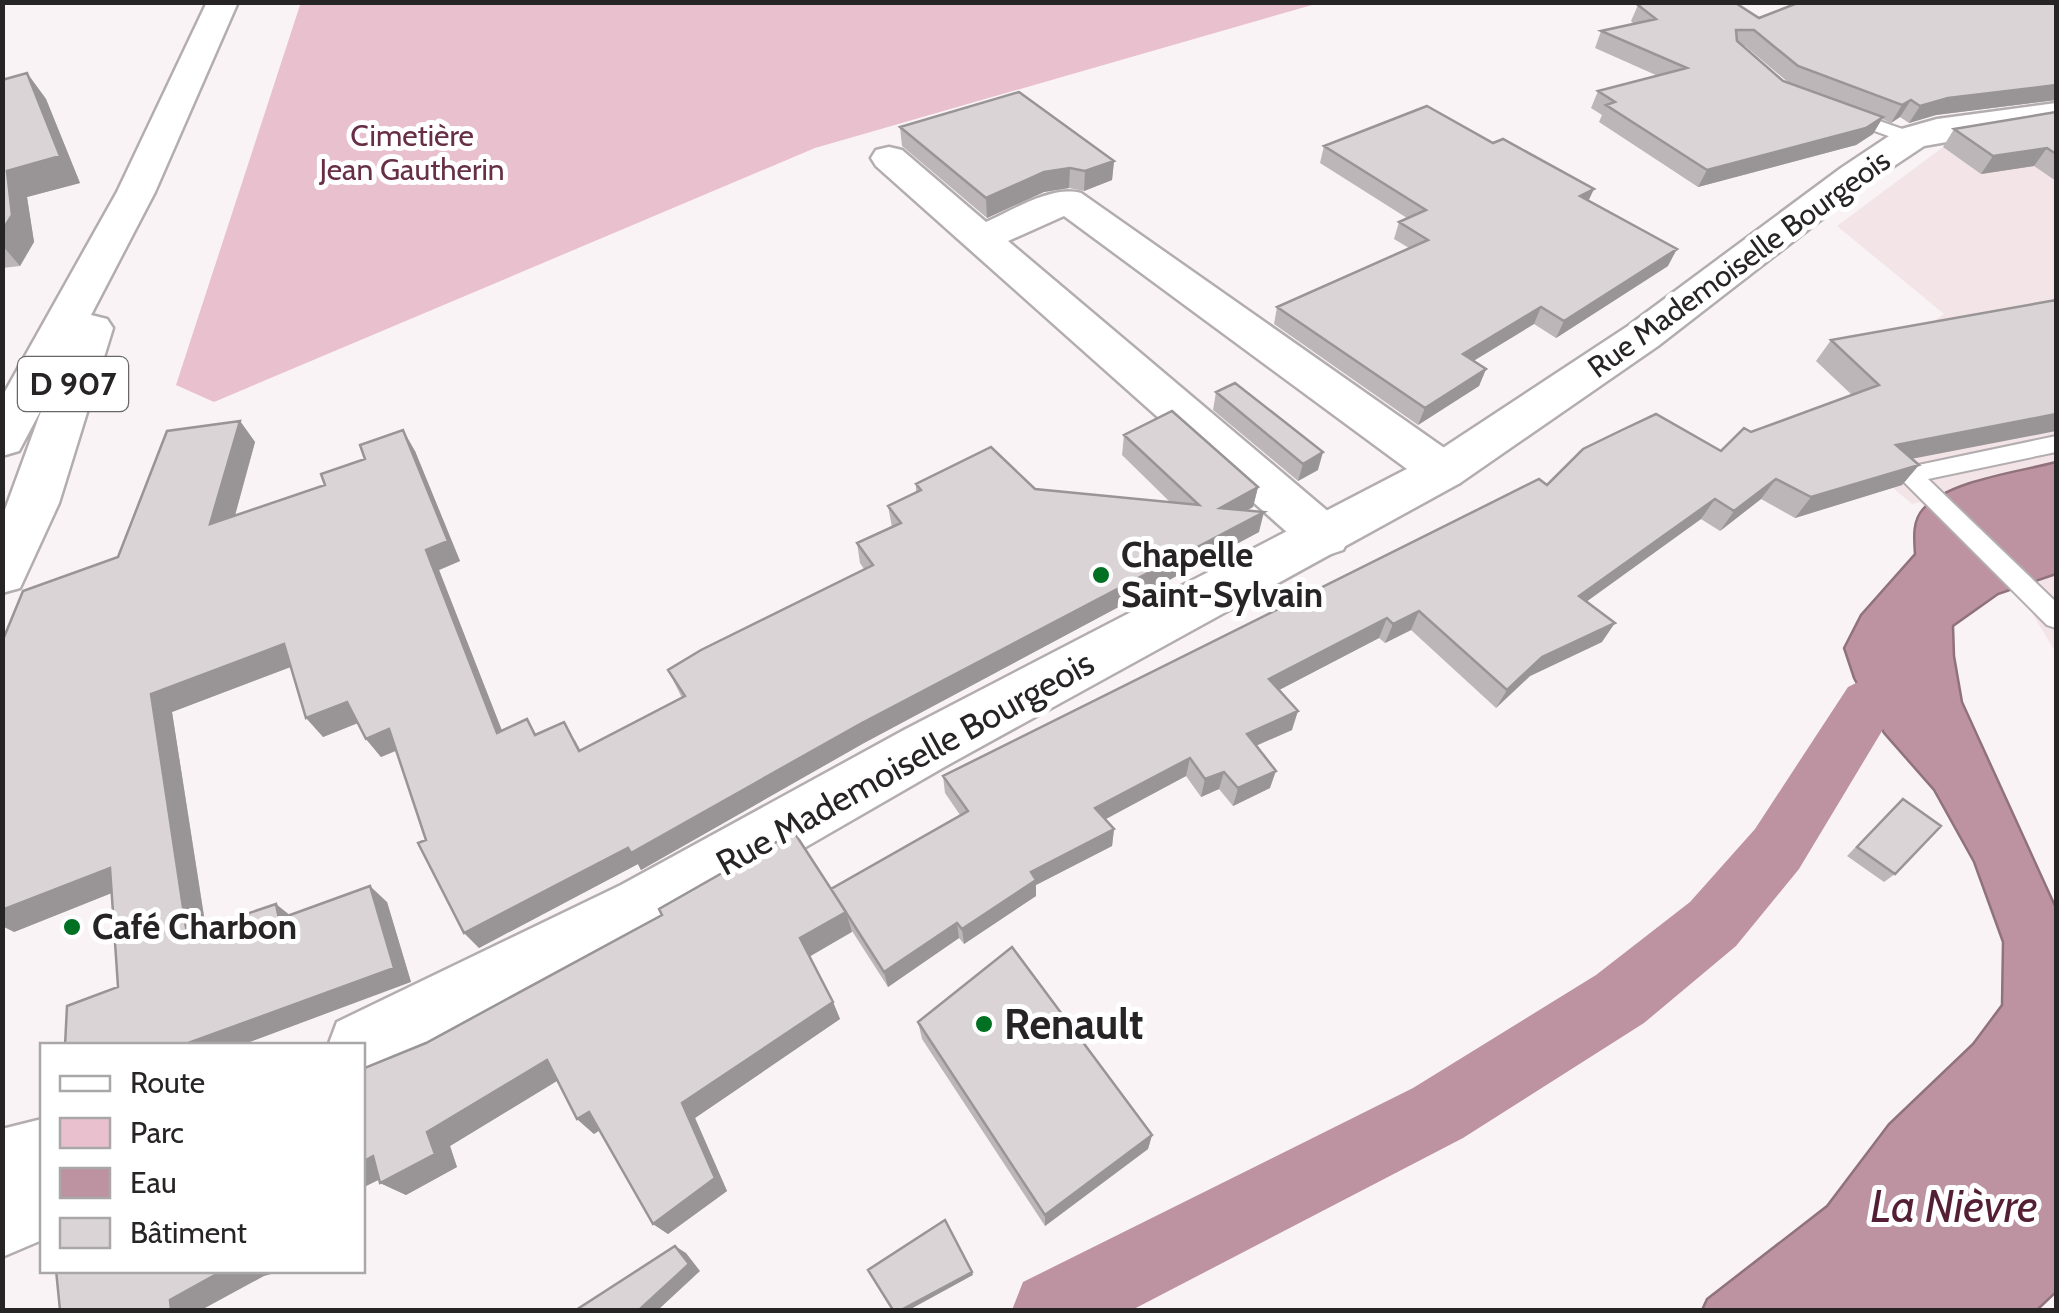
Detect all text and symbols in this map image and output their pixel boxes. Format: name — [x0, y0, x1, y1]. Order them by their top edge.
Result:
park label: Cimetière Jean Gautherin — [318, 117, 505, 188]
street label: Rue Mademoiselle Bourgeois — [1580, 142, 1897, 386]
road number: D 907 — [18, 357, 128, 411]
place label: Chapelle Saint-Sylvain — [1121, 533, 1323, 616]
marker: Chapelle Saint-Sylvain — [1090, 564, 1112, 586]
street label: Rue Mademoiselle Bourgeois — [709, 641, 1101, 884]
place label: Café Charbon — [92, 905, 297, 948]
marker: Café Charbon — [61, 916, 83, 938]
place label: Renault — [1004, 998, 1144, 1050]
marker: Renault — [973, 1013, 995, 1035]
legend — [40, 1043, 365, 1273]
text: Route — [130, 1064, 205, 1101]
text: Parc — [130, 1114, 184, 1151]
text: Eau — [130, 1164, 177, 1201]
water label: La Nièvre — [1870, 1179, 2038, 1233]
text: Bâtiment — [130, 1214, 247, 1251]

